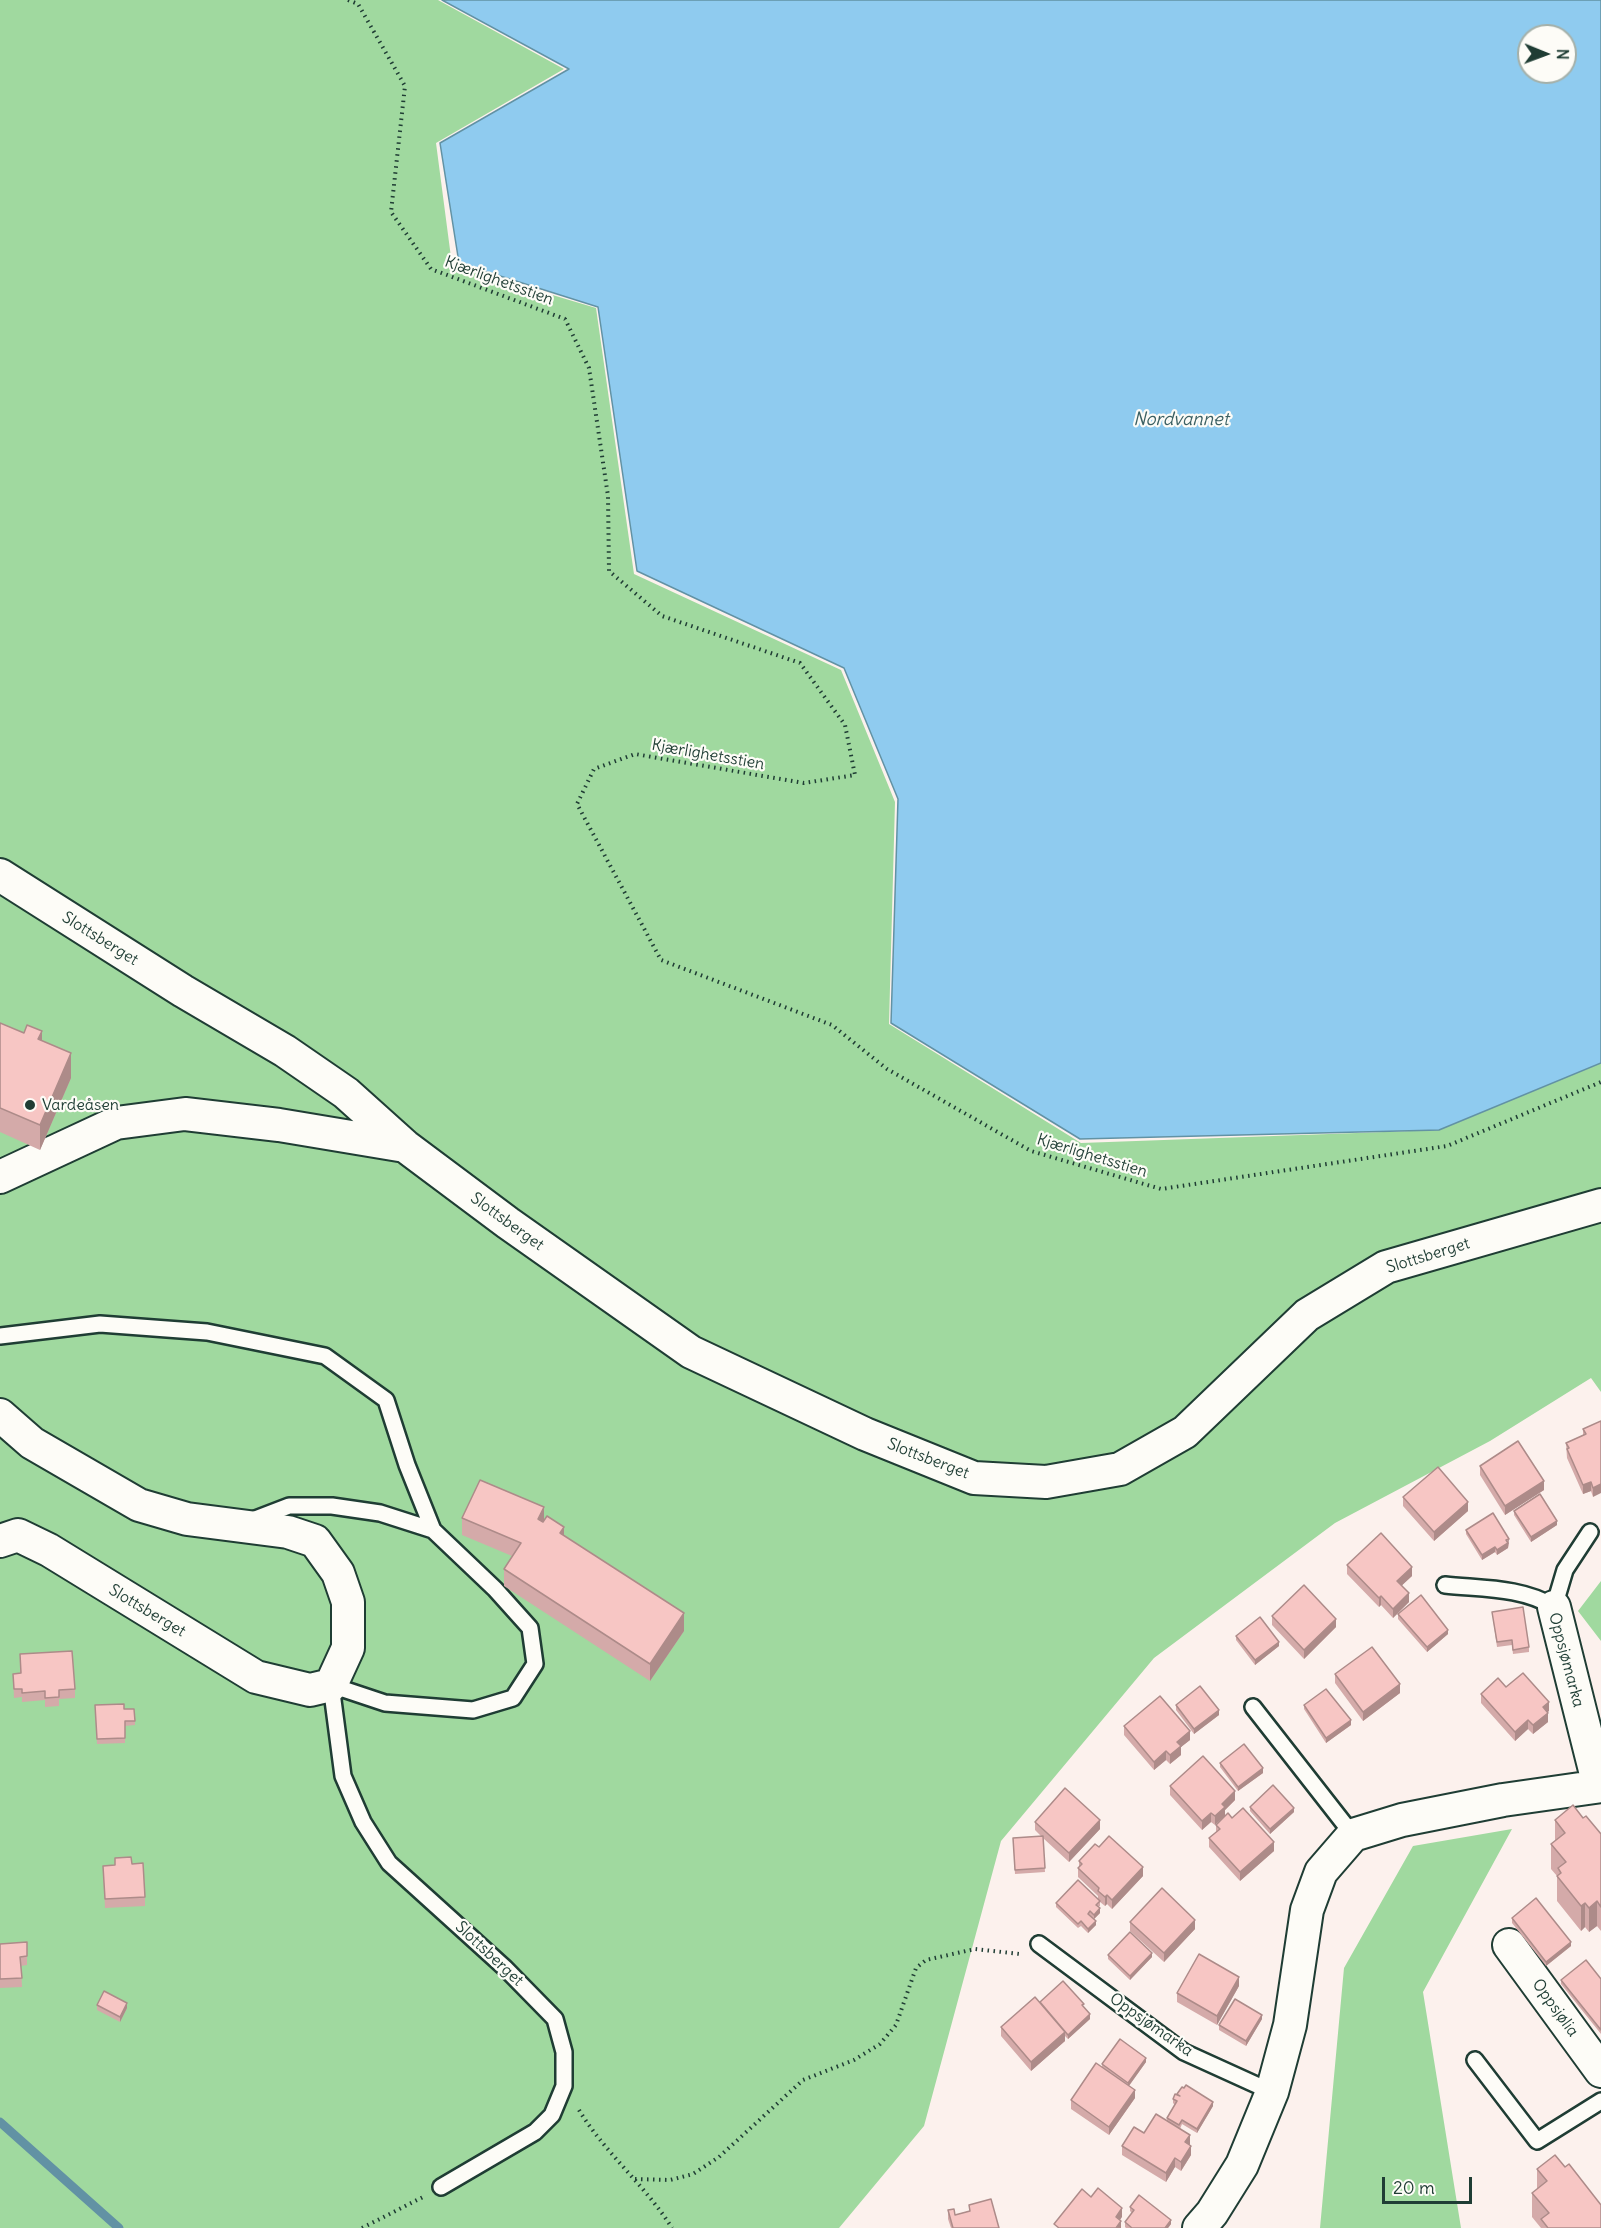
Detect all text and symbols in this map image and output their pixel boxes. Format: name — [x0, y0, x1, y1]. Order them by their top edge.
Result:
north arrow — [1517, 24, 1577, 84]
text: N — [1553, 49, 1573, 60]
street label: Kjærlighetsstien — [442, 252, 556, 310]
water label: Nordvannet — [1133, 409, 1229, 431]
street label: Kjærlighetsstien — [650, 736, 766, 774]
street label: Slottsberget — [58, 908, 142, 970]
place label: Vardeåsen — [42, 1095, 119, 1115]
marker: Vardeåsen — [23, 1098, 37, 1112]
street label: Kjærlighetsstien — [1035, 1130, 1149, 1182]
street label: Slottsberget — [466, 1189, 548, 1255]
street label: Slottsberget — [1384, 1234, 1472, 1278]
street label: Slottsberget — [884, 1435, 972, 1483]
street label: Slottsberget — [105, 1581, 189, 1641]
street label: Oppsjømarka — [1544, 1611, 1588, 1709]
street label: Slottsberget — [451, 1918, 527, 1990]
street label: Oppsjølia — [1528, 1975, 1582, 2041]
street label: Oppsjømarka — [1106, 1989, 1196, 2061]
scale bar — [1385, 2165, 1475, 2203]
text: 20 m — [1393, 2176, 1435, 2199]

